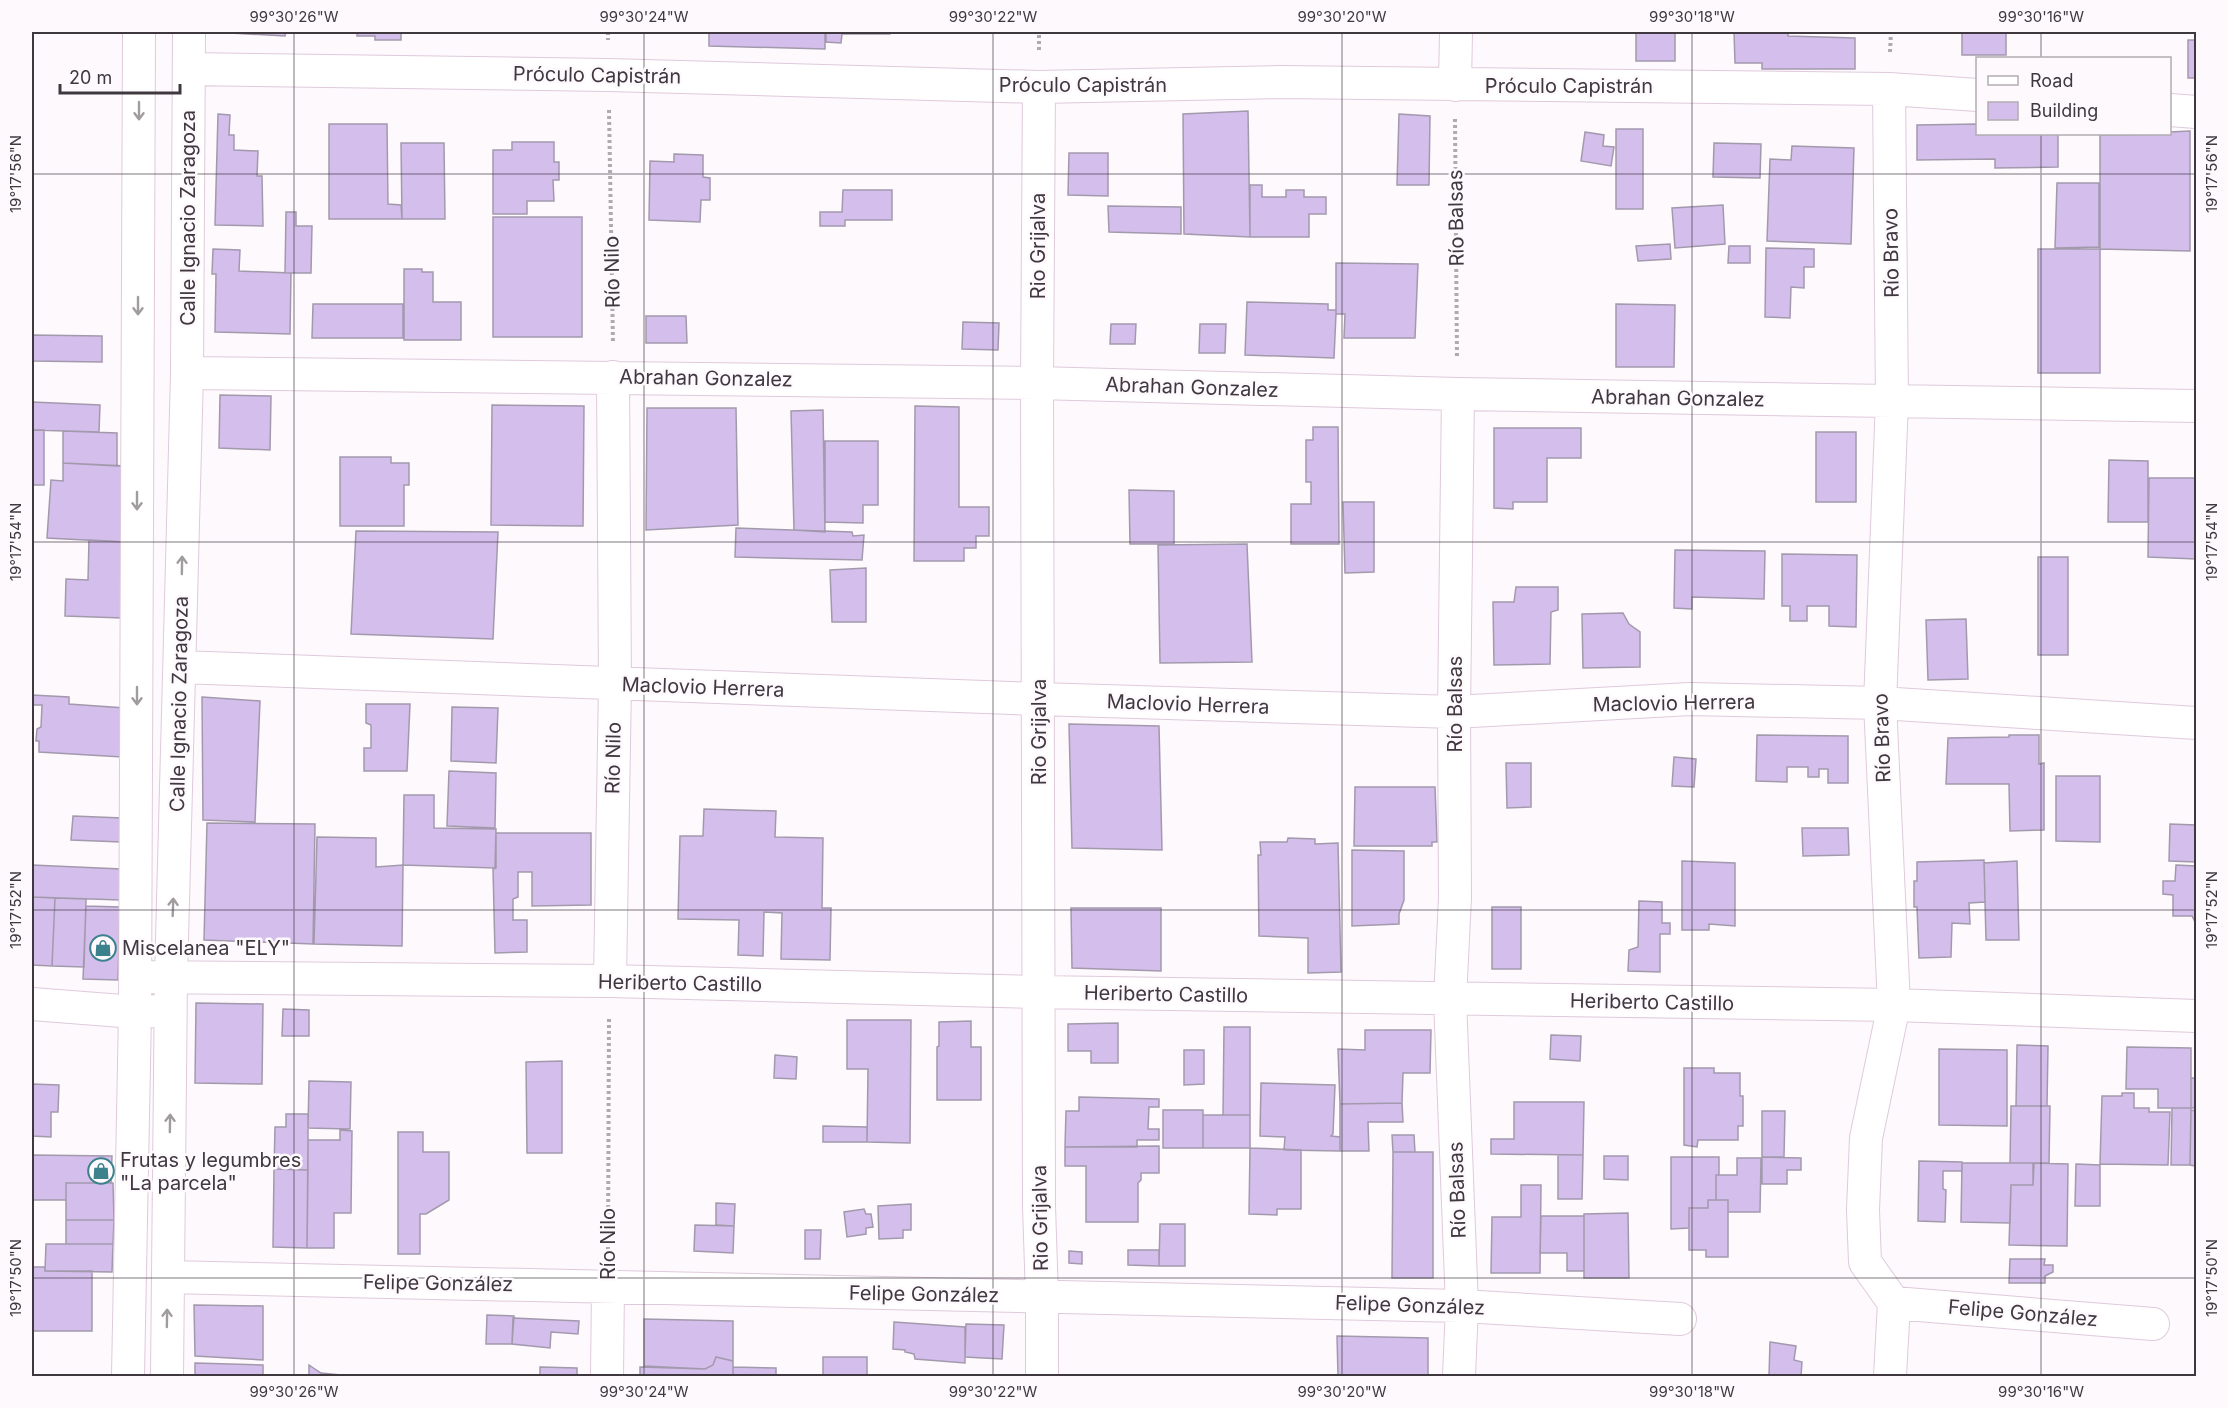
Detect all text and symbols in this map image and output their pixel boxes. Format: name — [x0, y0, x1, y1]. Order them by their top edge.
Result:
text: 99°30'26"W — [250, 7, 339, 26]
text: 99°30'24"W — [599, 7, 689, 26]
text: 99°30'22"W — [949, 7, 1038, 26]
text: 99°30'20"W — [1297, 7, 1387, 26]
text: 99°30'18"W — [1649, 7, 1735, 26]
text: 99°30'16"W — [1998, 7, 2084, 26]
scale bar — [60, 57, 180, 95]
legend — [1976, 57, 2171, 135]
street label: Próculo Capistrán — [513, 62, 681, 88]
text: 20 m — [69, 67, 112, 88]
text: Road — [2030, 70, 2073, 91]
street label: Próculo Capistrán — [999, 73, 1167, 97]
street label: Próculo Capistrán — [1485, 74, 1653, 98]
one-way arrow — [133, 100, 145, 120]
text: Building — [2030, 100, 2098, 121]
street label: Calle Ignacio Zaragoza — [176, 110, 200, 326]
text: 19°17'56"N — [6, 135, 25, 213]
text: 19°17'56"N — [2202, 135, 2221, 213]
street label: Río Balsas — [1443, 169, 1469, 267]
street label: Rio Grijalva — [1026, 193, 1050, 299]
street label: Río Bravo — [1878, 208, 1904, 298]
street label: Río Nilo — [599, 236, 625, 308]
one-way arrow — [132, 295, 144, 315]
street label: Abrahan Gonzalez — [619, 364, 793, 392]
street label: Abrahan Gonzalez — [1105, 372, 1279, 402]
street label: Abrahan Gonzalez — [1591, 384, 1765, 412]
one-way arrow — [132, 490, 143, 510]
text: 19°17'54"N — [6, 503, 25, 581]
text: 19°17'54"N — [2202, 503, 2221, 581]
one-way arrow — [176, 556, 188, 576]
street label: Calle Ignacio Zaragoza — [165, 596, 193, 812]
street label: Río Balsas — [1443, 656, 1467, 752]
street label: Maclovio Herrera — [621, 672, 785, 702]
street label: Rio Grijalva — [1027, 679, 1051, 785]
one-way arrow — [131, 685, 143, 705]
street label: Maclovio Herrera — [1106, 689, 1270, 719]
street label: Maclovio Herrera — [1592, 690, 1756, 716]
street label: Río Bravo — [1868, 693, 1896, 783]
street label: Río Nilo — [600, 722, 626, 794]
text: 19°17'52"N — [6, 871, 25, 949]
text: 19°17'52"N — [2202, 871, 2221, 949]
one-way arrow — [167, 898, 179, 918]
shop icon: Miscelanea "ELY" — [88, 933, 118, 963]
place label: Miscelanea "ELY" — [122, 936, 290, 960]
street label: Heriberto Castillo — [598, 970, 762, 996]
street label: Heriberto Castillo — [1084, 981, 1248, 1007]
street label: Heriberto Castillo — [1570, 989, 1734, 1015]
one-way arrow — [164, 1114, 176, 1134]
street label: Río Balsas — [1443, 1141, 1471, 1239]
place label: Frutas y legumbres "La parcela" — [120, 1148, 301, 1195]
shop icon: Frutas y legumbres "La parcela" — [86, 1156, 116, 1186]
street label: Rio Grijalva — [1027, 1165, 1053, 1271]
street label: Río Nilo — [596, 1208, 620, 1280]
text: 19°17'50"N — [6, 1239, 25, 1317]
text: 19°17'50"N — [2202, 1239, 2221, 1317]
street label: Felipe González — [363, 1270, 513, 1296]
street label: Felipe González — [849, 1281, 999, 1307]
street label: Felipe González — [1335, 1290, 1485, 1320]
street label: Felipe González — [1947, 1295, 2099, 1331]
one-way arrow — [161, 1309, 173, 1329]
text: 99°30'26"W — [250, 1382, 339, 1401]
text: 99°30'24"W — [599, 1382, 689, 1401]
text: 99°30'22"W — [949, 1382, 1038, 1401]
text: 99°30'20"W — [1297, 1382, 1387, 1401]
text: 99°30'18"W — [1649, 1382, 1735, 1401]
text: 99°30'16"W — [1998, 1382, 2084, 1401]

